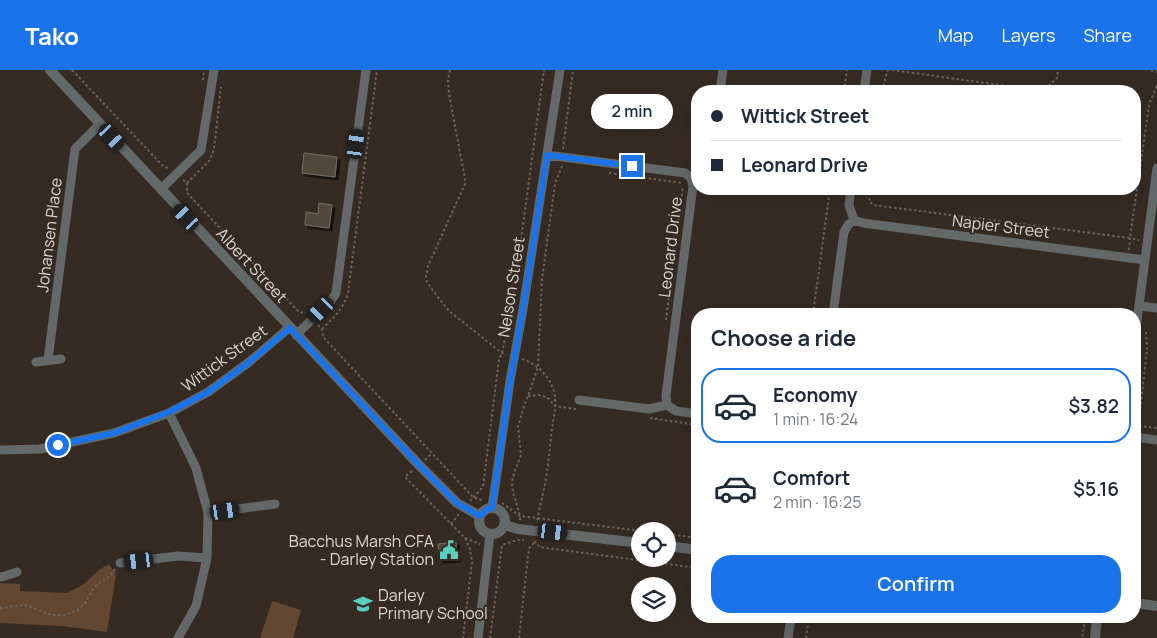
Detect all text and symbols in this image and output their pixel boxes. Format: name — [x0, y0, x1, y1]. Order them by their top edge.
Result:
text: Tako — [25, 19, 79, 52]
text: Map — [938, 23, 973, 47]
text: Layers — [1001, 23, 1055, 47]
text: Share — [1083, 23, 1132, 47]
callout: 2 min — [591, 93, 673, 128]
text: 2 min — [612, 100, 652, 122]
text: Wittick Street — [741, 103, 869, 129]
car — [96, 121, 127, 153]
car — [346, 128, 365, 160]
text: Leonard Drive — [741, 152, 868, 178]
route end — [621, 155, 643, 177]
street label: Johansen Place — [31, 176, 67, 294]
street label: Leonard Drive — [653, 195, 687, 299]
car — [170, 201, 201, 233]
street label: Napier Street — [951, 209, 1051, 243]
street label: Albert Street — [212, 223, 292, 307]
street label: Nelson Street — [492, 235, 530, 339]
car — [304, 294, 337, 326]
street label: Wittick Street — [177, 319, 271, 397]
text: Choose a ride — [711, 323, 856, 353]
text: Economy — [773, 382, 857, 408]
icon: car — [713, 383, 758, 428]
text: $3.82 — [1068, 393, 1119, 419]
text: 1 min · 16:24 — [773, 408, 858, 430]
route start — [47, 434, 69, 456]
text: Comfort — [773, 465, 850, 491]
icon: car — [713, 466, 758, 511]
text: $5.16 — [1073, 476, 1119, 502]
text: 2 min · 16:25 — [773, 491, 861, 513]
car — [209, 501, 240, 521]
map controls — [631, 522, 676, 622]
button: locate — [631, 522, 676, 567]
car — [537, 523, 568, 541]
place label: Bacchus Marsh CFA - Darley Station — [289, 530, 434, 570]
public building icon: Bacchus Marsh CFA - Darley Station — [438, 539, 460, 561]
car — [123, 552, 154, 570]
button: Confirm — [711, 555, 1121, 613]
button: layers — [631, 577, 676, 622]
place label: Darley Primary School — [378, 584, 488, 624]
school or university icon: Darley Primary School — [352, 593, 374, 615]

